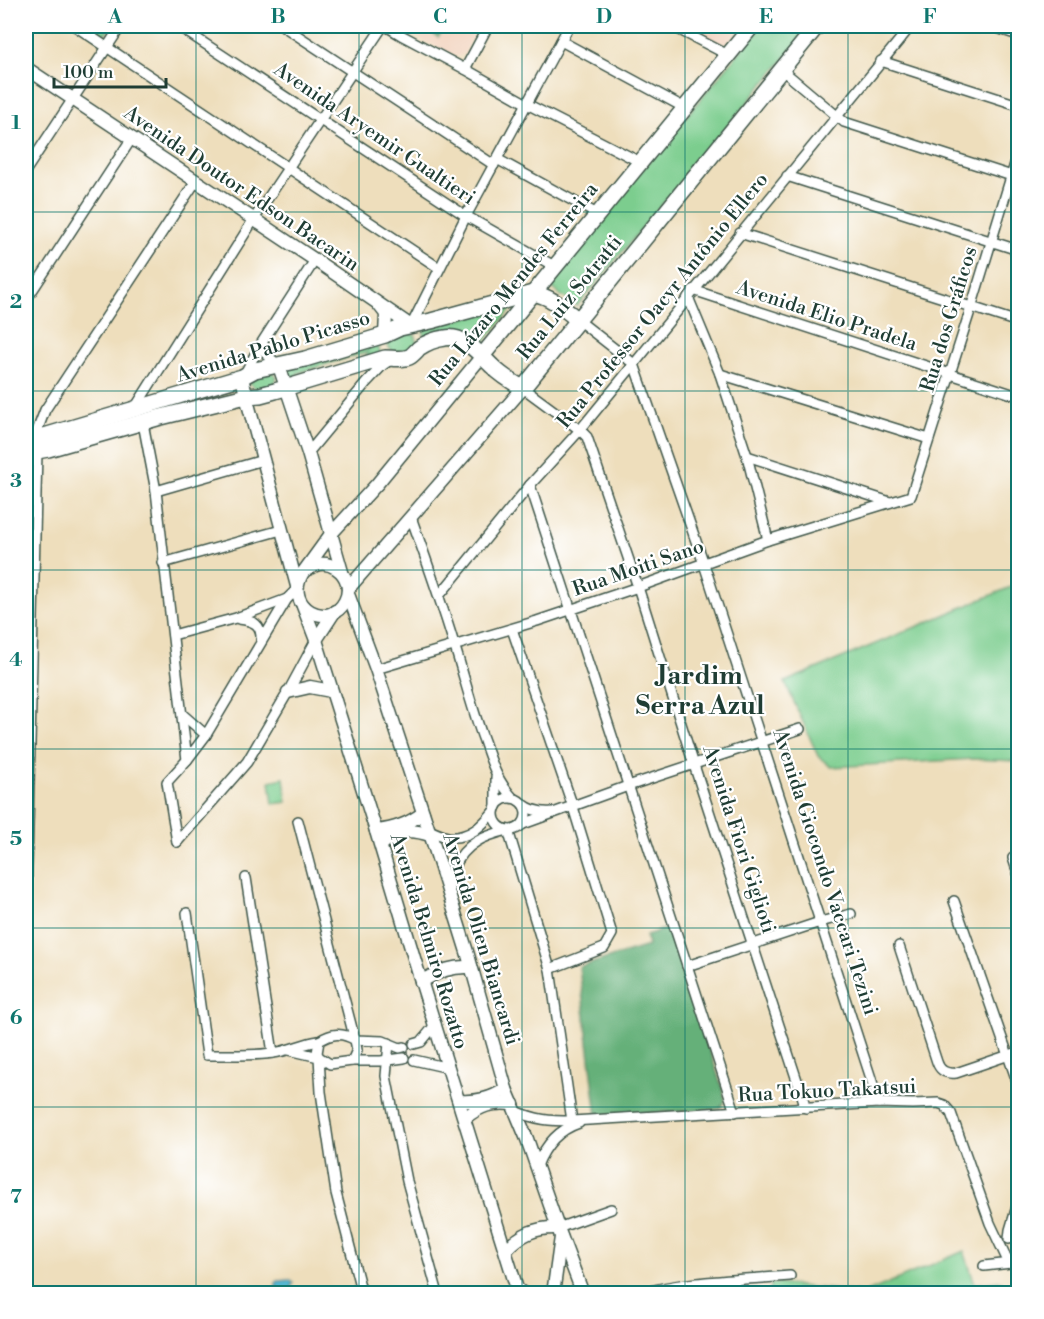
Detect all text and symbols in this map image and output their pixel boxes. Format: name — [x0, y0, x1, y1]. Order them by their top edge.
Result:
text: A — [107, 5, 123, 30]
text: B — [270, 5, 286, 30]
text: C — [433, 5, 447, 30]
text: D — [596, 5, 612, 30]
text: E — [759, 5, 773, 30]
text: F — [923, 5, 937, 30]
scale bar — [54, 51, 166, 89]
street label: Avenida Aryemir Gualtieri — [268, 57, 480, 211]
text: 100 m — [63, 61, 114, 84]
street label: Avenida Doutor Edson Bacarin — [118, 100, 364, 278]
text: 1 — [11, 111, 21, 136]
street label: Rua Professor Oacyr Antônio Ellero — [552, 168, 774, 434]
street label: Rua Lázaro Mendes Ferreira — [424, 177, 605, 392]
street label: Rua Luiz Sotratti — [512, 230, 628, 365]
street label: Rua dos Gráficos — [915, 244, 983, 395]
street label: Avenida Elio Pradela — [732, 275, 921, 358]
text: 2 — [10, 290, 22, 315]
street label: Avenida Pablo Picasso — [173, 306, 373, 389]
text: 3 — [10, 469, 22, 494]
street label: Rua Moiti Sano — [570, 534, 707, 603]
text: 4 — [9, 648, 23, 673]
district label: Jardim Serra Azul — [636, 660, 765, 722]
street label: Avenida Giocondo Vaccari Tezini — [766, 725, 883, 1019]
street label: Avenida Fiori Giglioti — [696, 741, 781, 937]
text: 5 — [10, 827, 22, 852]
street label: Avenida Olien Biancardi — [436, 829, 525, 1049]
street label: Avenida Belmiro Rozatto — [384, 830, 473, 1052]
text: 6 — [10, 1006, 23, 1031]
street label: Rua Tokuo Takatsui — [737, 1074, 917, 1109]
text: 7 — [10, 1185, 22, 1210]

